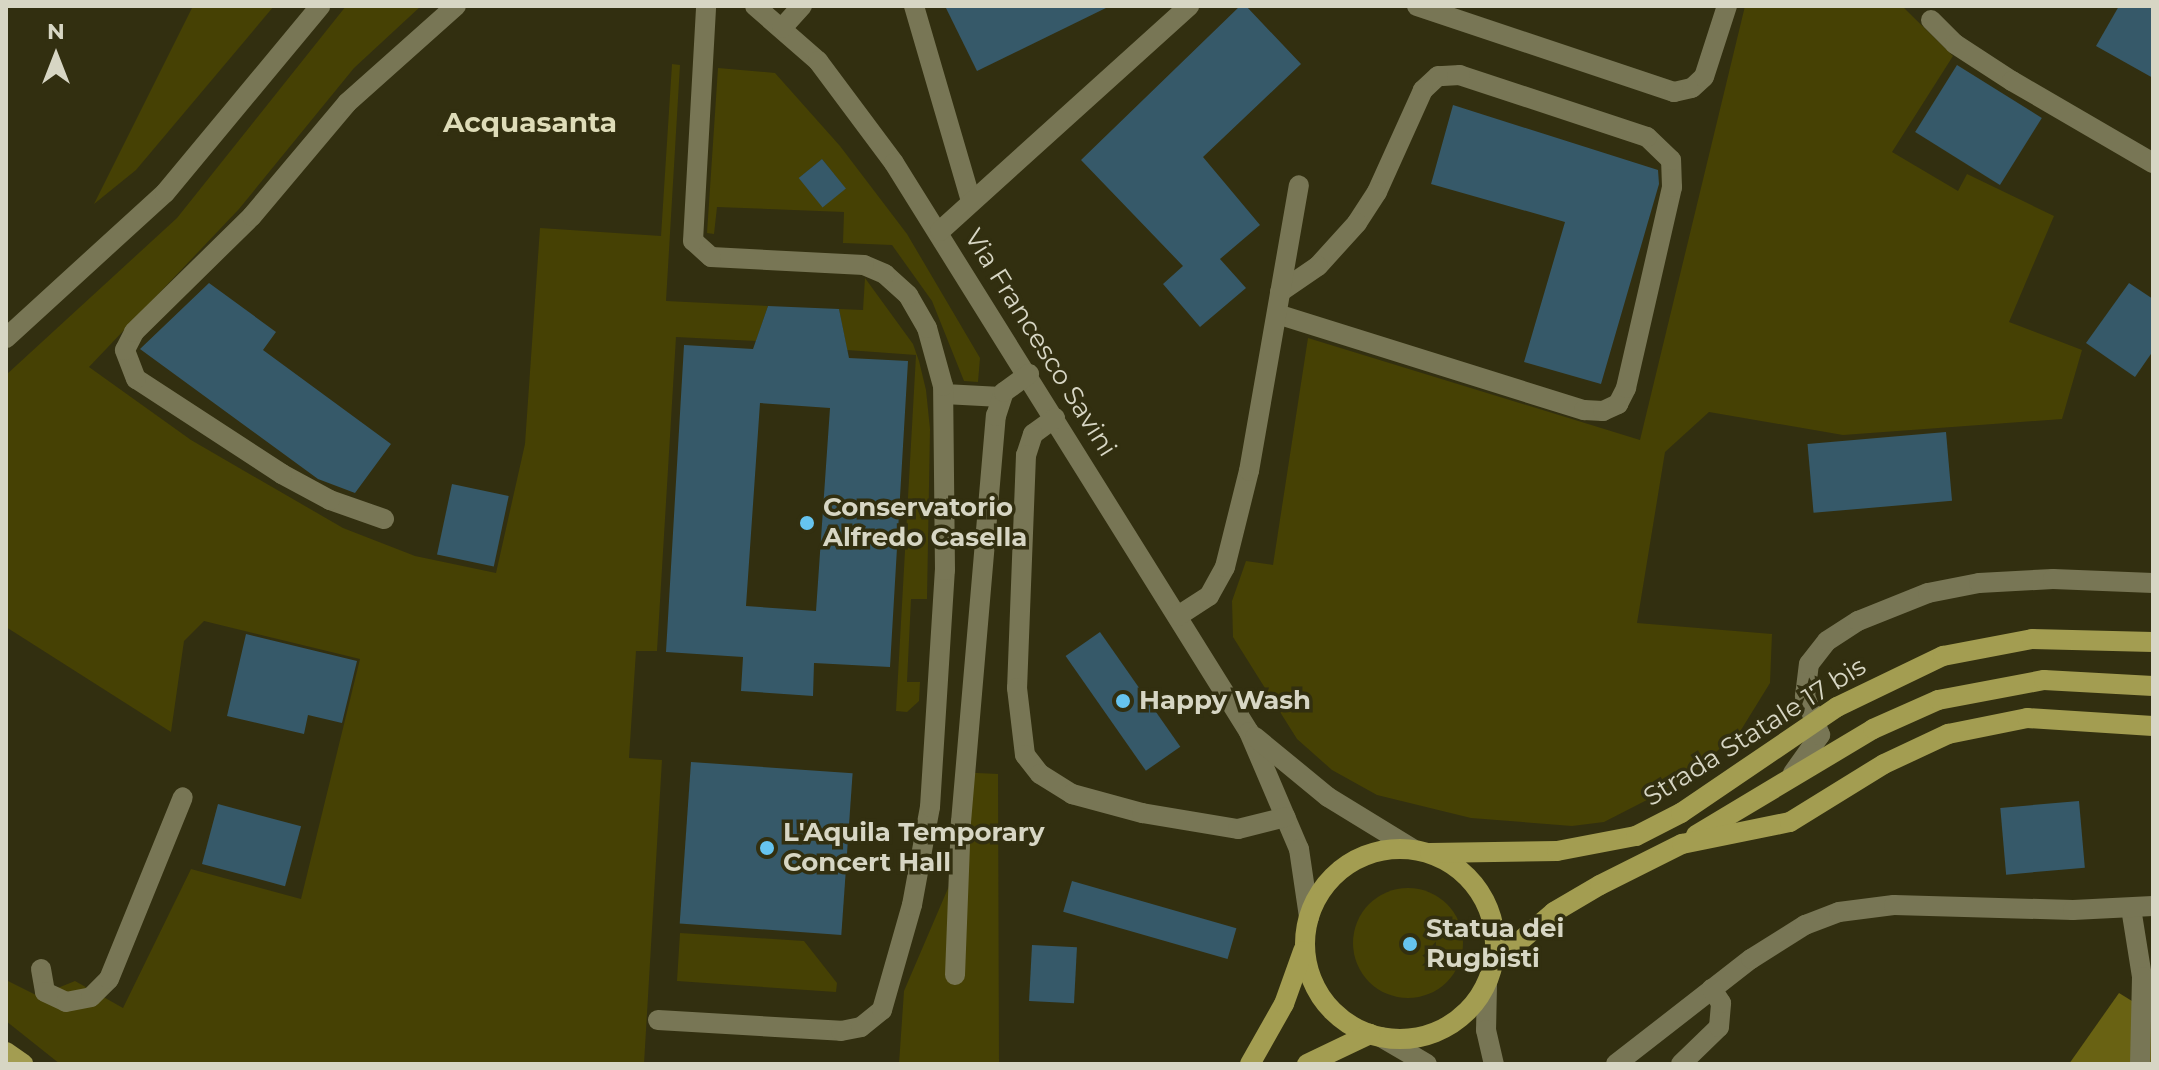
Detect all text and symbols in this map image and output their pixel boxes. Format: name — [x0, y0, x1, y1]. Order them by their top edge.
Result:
north arrow — [16, 16, 96, 96]
text: N — [47, 18, 65, 45]
district label: Acquasanta — [443, 105, 617, 139]
street label: Via Francesco Savini — [957, 223, 1123, 463]
place label: Conservatorio Alfredo Casella — [823, 492, 1027, 554]
marker: Conservatorio Alfredo Casella — [798, 514, 816, 532]
street label: Strada Statale 17 bis — [1638, 651, 1872, 813]
place label: Happy Wash — [1139, 685, 1311, 717]
marker: Happy Wash — [1114, 692, 1132, 710]
place label: L'Aquila Temporary Concert Hall — [783, 817, 1045, 878]
marker: L'Aquila Temporary Concert Hall — [758, 839, 776, 857]
place label: Statua dei Rugbisti — [1426, 913, 1564, 974]
marker: Statua dei Rugbisti — [1401, 935, 1419, 953]

